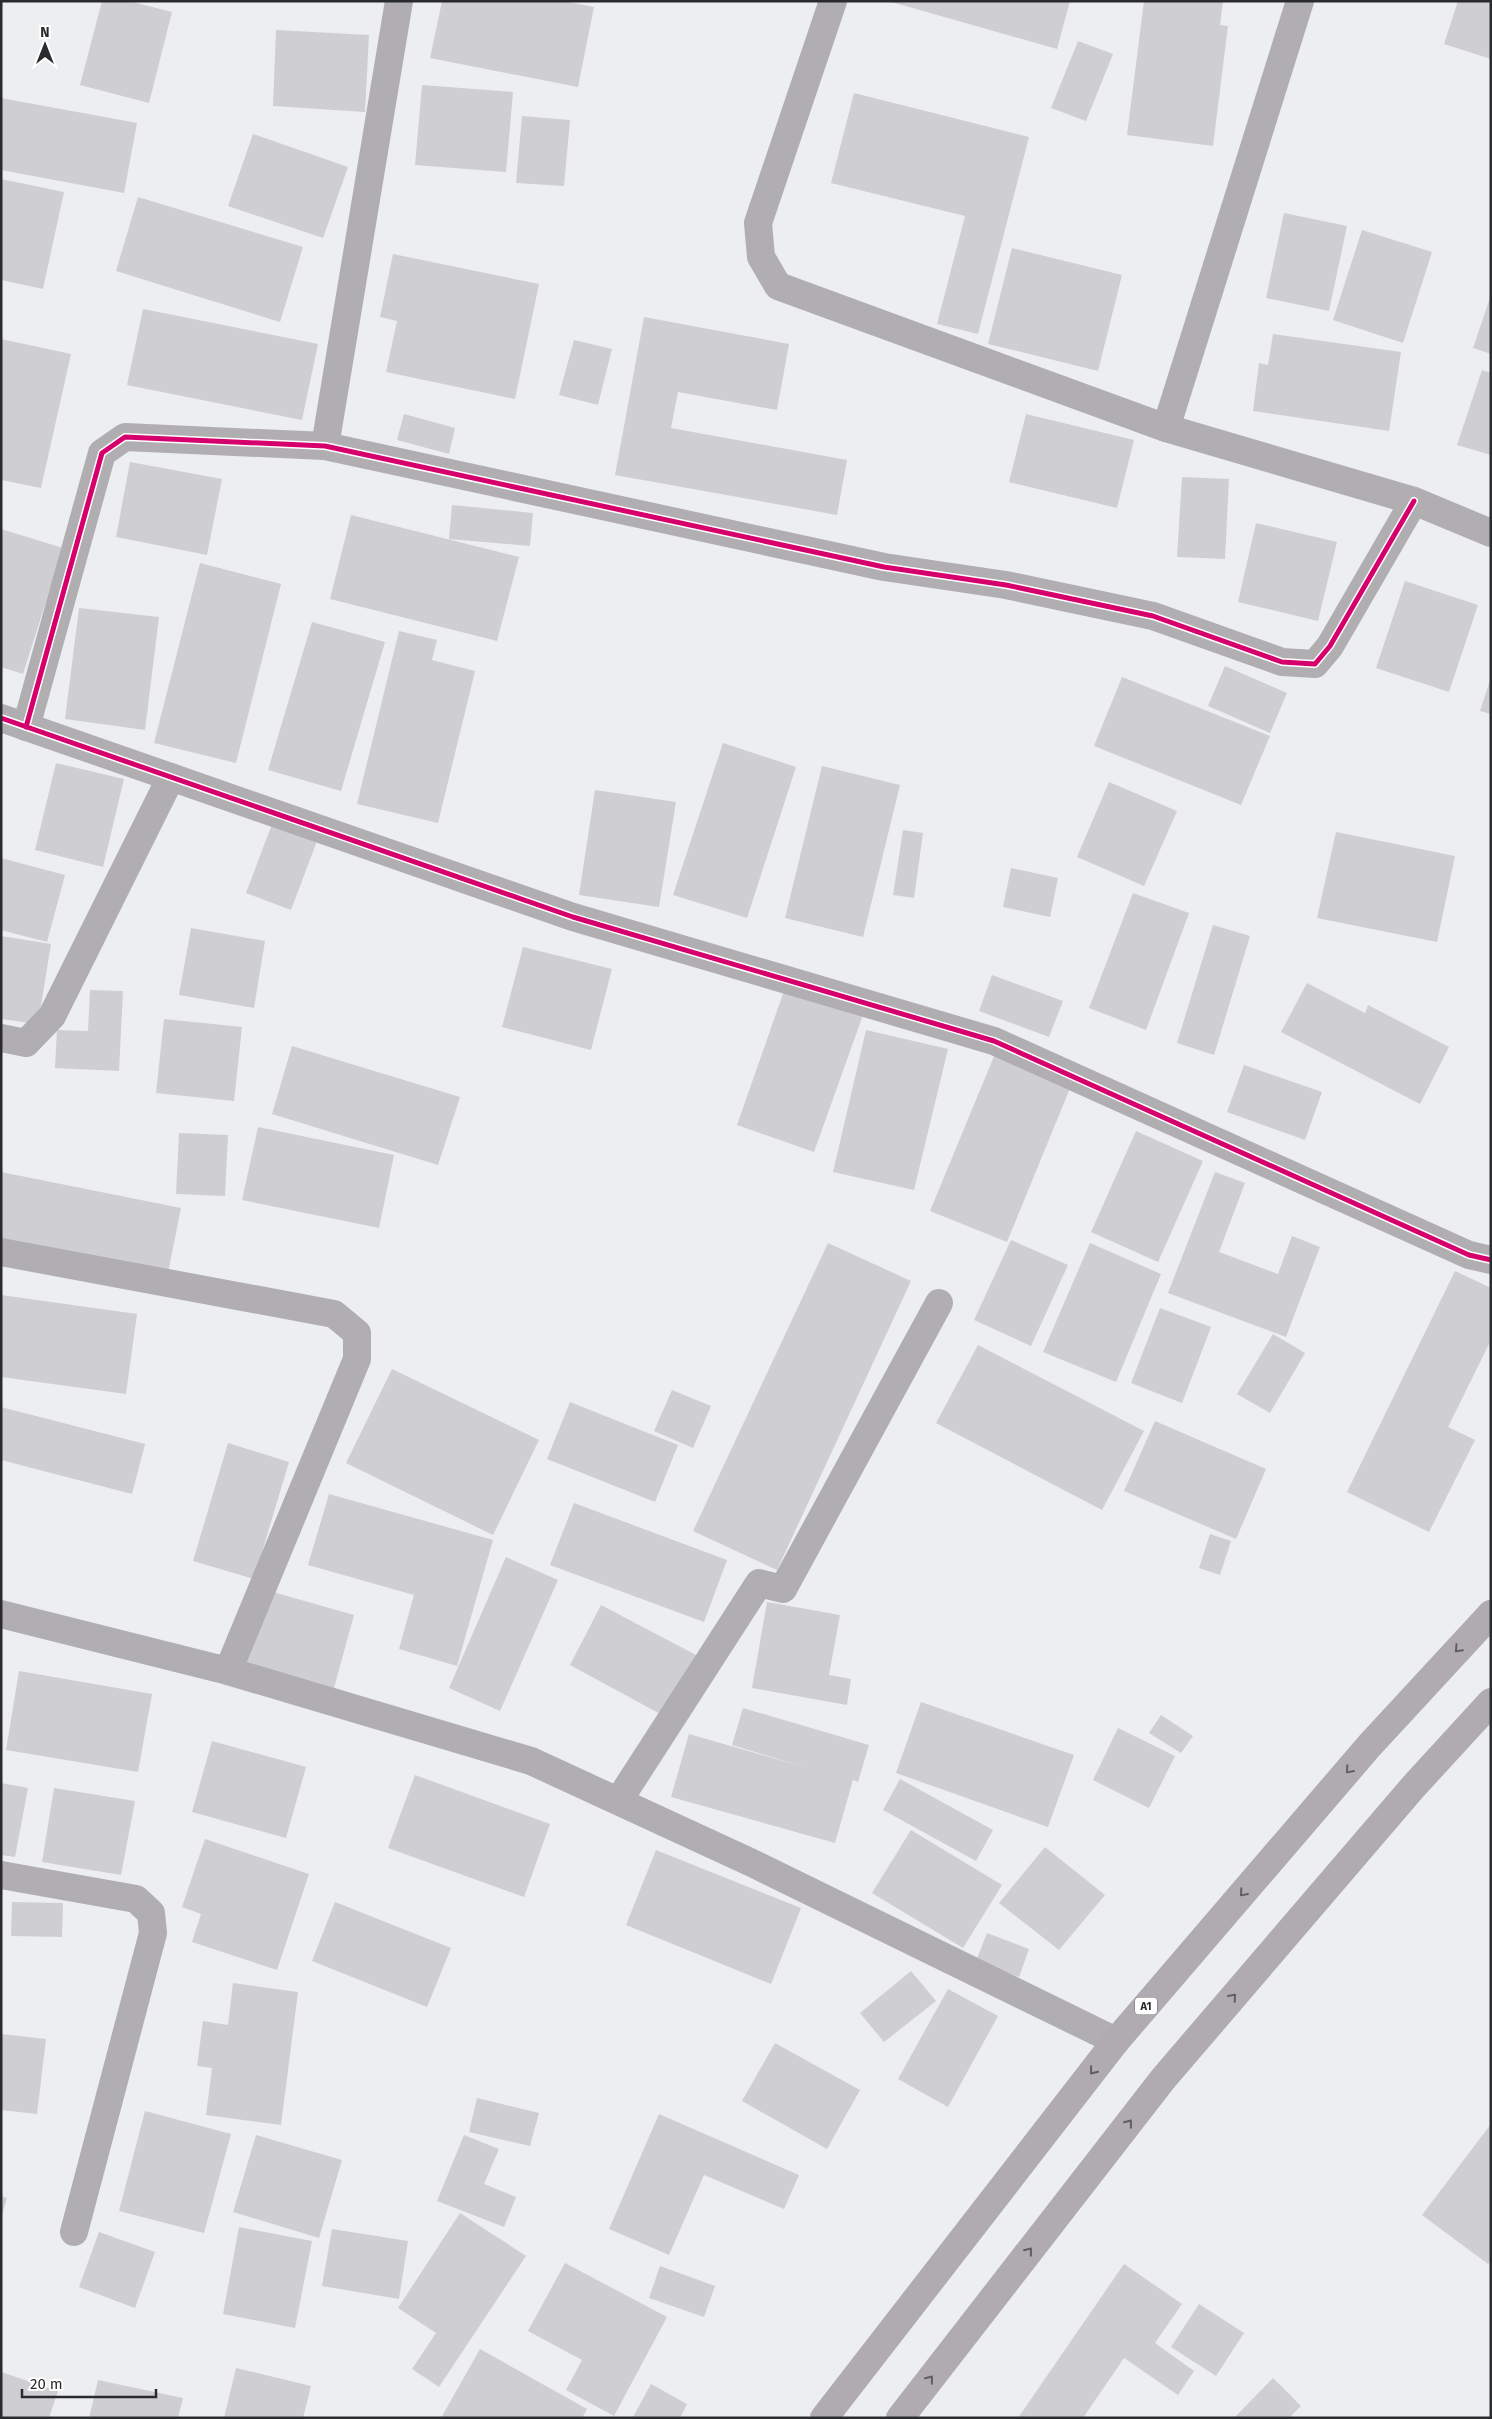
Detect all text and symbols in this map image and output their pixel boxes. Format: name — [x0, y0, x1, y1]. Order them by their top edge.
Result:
north arrow — [20, 20, 70, 70]
text: N — [40, 24, 50, 41]
one-way arrow — [1455, 1644, 1464, 1653]
one-way arrow — [1346, 1764, 1354, 1773]
one-way arrow — [1240, 1888, 1249, 1897]
one-way arrow — [1227, 1994, 1236, 2003]
road number: A1 — [1135, 1998, 1157, 2014]
one-way arrow — [1091, 2065, 1099, 2074]
one-way arrow — [1123, 2119, 1132, 2128]
one-way arrow — [1024, 2248, 1032, 2257]
scale bar — [22, 2366, 156, 2398]
text: 20 m — [30, 2375, 63, 2393]
one-way arrow — [924, 2376, 932, 2385]

